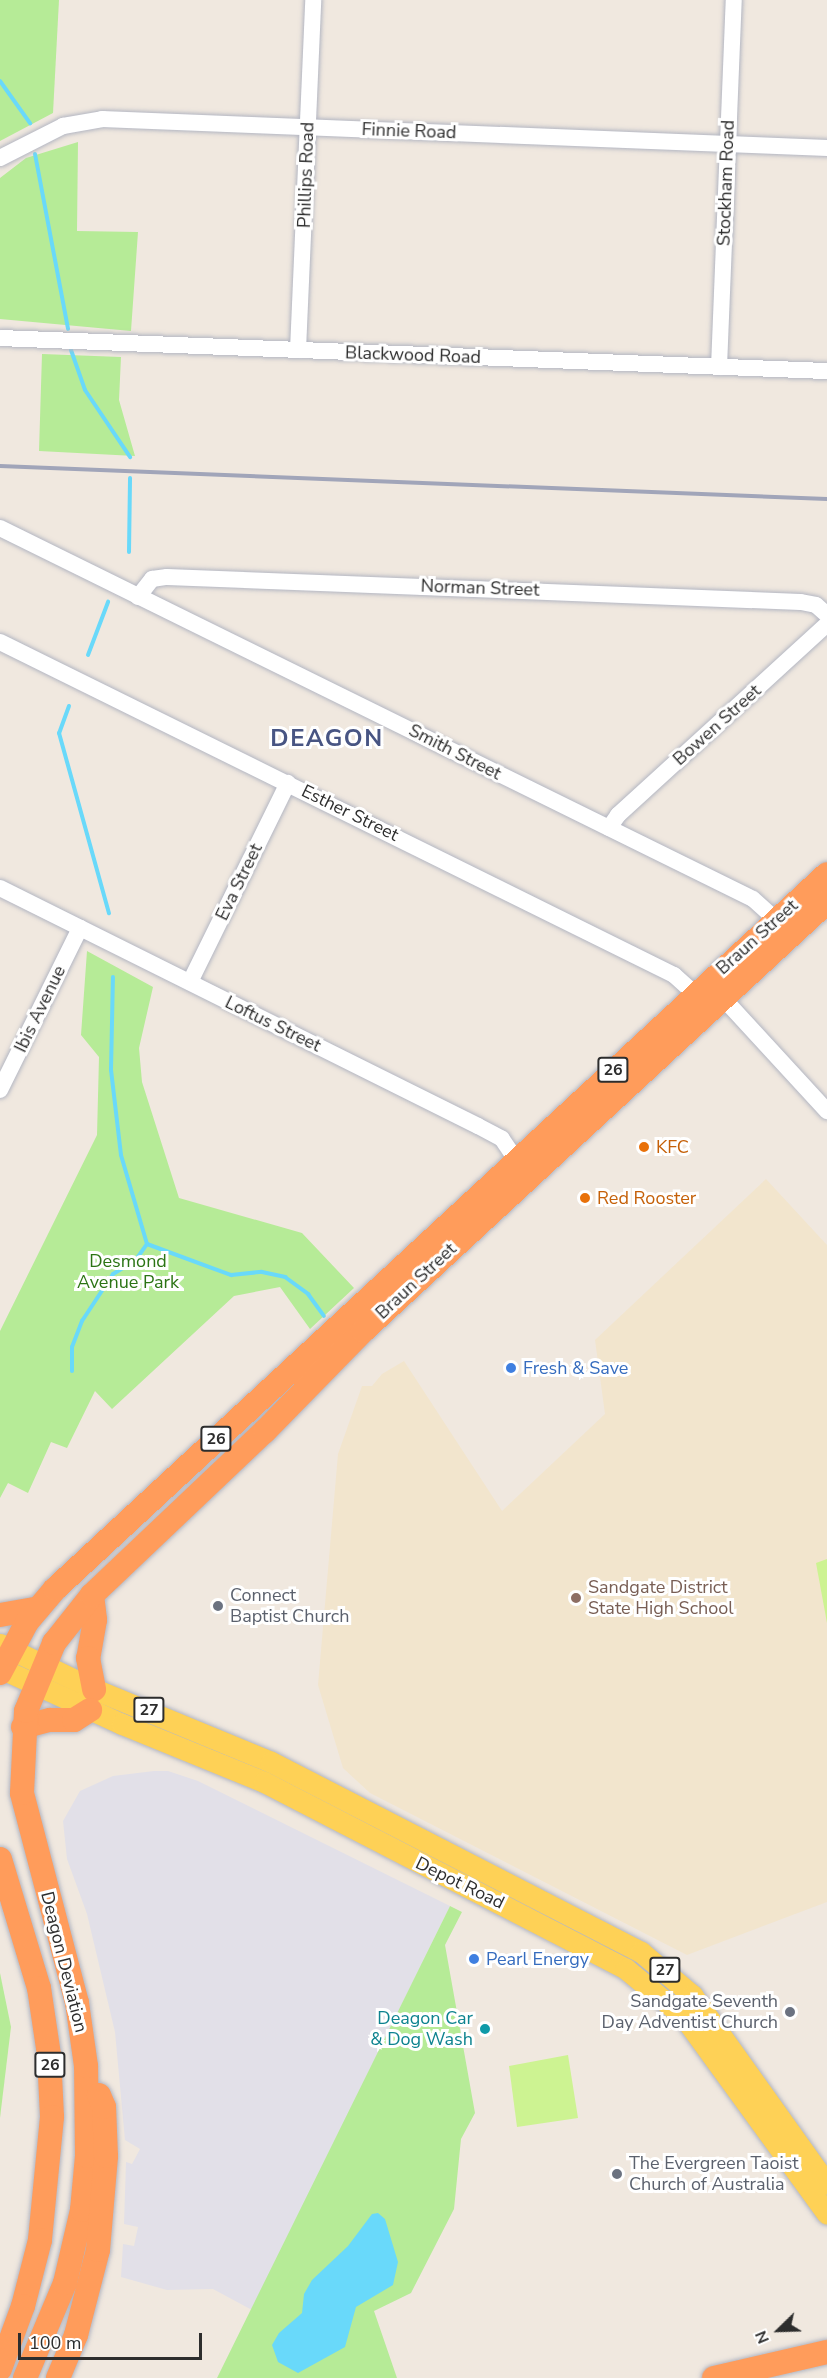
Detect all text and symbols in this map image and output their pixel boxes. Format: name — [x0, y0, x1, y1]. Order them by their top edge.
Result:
street label: Finnie Road — [361, 119, 457, 143]
street label: Stockham Road — [713, 120, 739, 246]
street label: Phillips Road — [293, 122, 319, 228]
street label: Blackwood Road — [345, 342, 481, 368]
street label: Norman Street — [420, 575, 540, 601]
street label: Bowen Street — [669, 680, 765, 770]
street label: Smith Street — [405, 719, 505, 785]
district label: DEAGON — [270, 725, 384, 753]
street label: Esther Street — [298, 780, 402, 846]
street label: Eva Street — [211, 840, 267, 924]
street label: Braun Street — [712, 895, 802, 979]
street label: Ibis Avenue — [10, 962, 70, 1056]
street label: Loftus Street — [222, 992, 324, 1056]
road number: 26 — [596, 1057, 630, 1083]
place label: KFC — [656, 1136, 689, 1158]
marker: KFC — [637, 1140, 651, 1154]
place label: Red Rooster — [597, 1187, 696, 1209]
marker: Red Rooster — [578, 1191, 592, 1205]
street label: Braun Street — [371, 1238, 461, 1324]
park label: Desmond Avenue Park — [77, 1251, 179, 1294]
place label: Fresh & Save — [523, 1357, 628, 1379]
marker: Fresh & Save — [504, 1361, 518, 1375]
road number: 26 — [200, 1426, 232, 1452]
place label: Sandgate District State High School — [588, 1577, 734, 1620]
place label: Connect Baptist Church — [230, 1585, 349, 1628]
marker: Sandgate District State High School — [569, 1591, 583, 1605]
marker: Connect Baptist Church — [211, 1599, 225, 1613]
road number: 27 — [132, 1697, 166, 1723]
street label: Depot Road — [412, 1852, 508, 1914]
street label: Deagon Deviation — [36, 1889, 92, 2035]
place label: Pearl Energy — [486, 1948, 589, 1970]
marker: Pearl Energy — [467, 1952, 481, 1966]
road number: 27 — [648, 1957, 682, 1983]
place label: Sandgate Seventh Day Adventist Church — [602, 1991, 778, 2034]
marker: Sandgate Seventh Day Adventist Church — [783, 2005, 797, 2019]
place label: Deagon Car & Dog Wash — [370, 2008, 473, 2050]
marker: Deagon Car & Dog Wash — [478, 2022, 492, 2036]
road number: 26 — [34, 2052, 66, 2078]
place label: The Evergreen Taoist Church of Australia — [629, 2153, 799, 2196]
marker: The Evergreen Taoist Church of Australia — [610, 2167, 624, 2181]
north arrow — [749, 2300, 809, 2360]
scale bar — [21, 2321, 206, 2359]
text: N — [750, 2327, 775, 2347]
text: 100 m — [29, 2331, 81, 2355]

